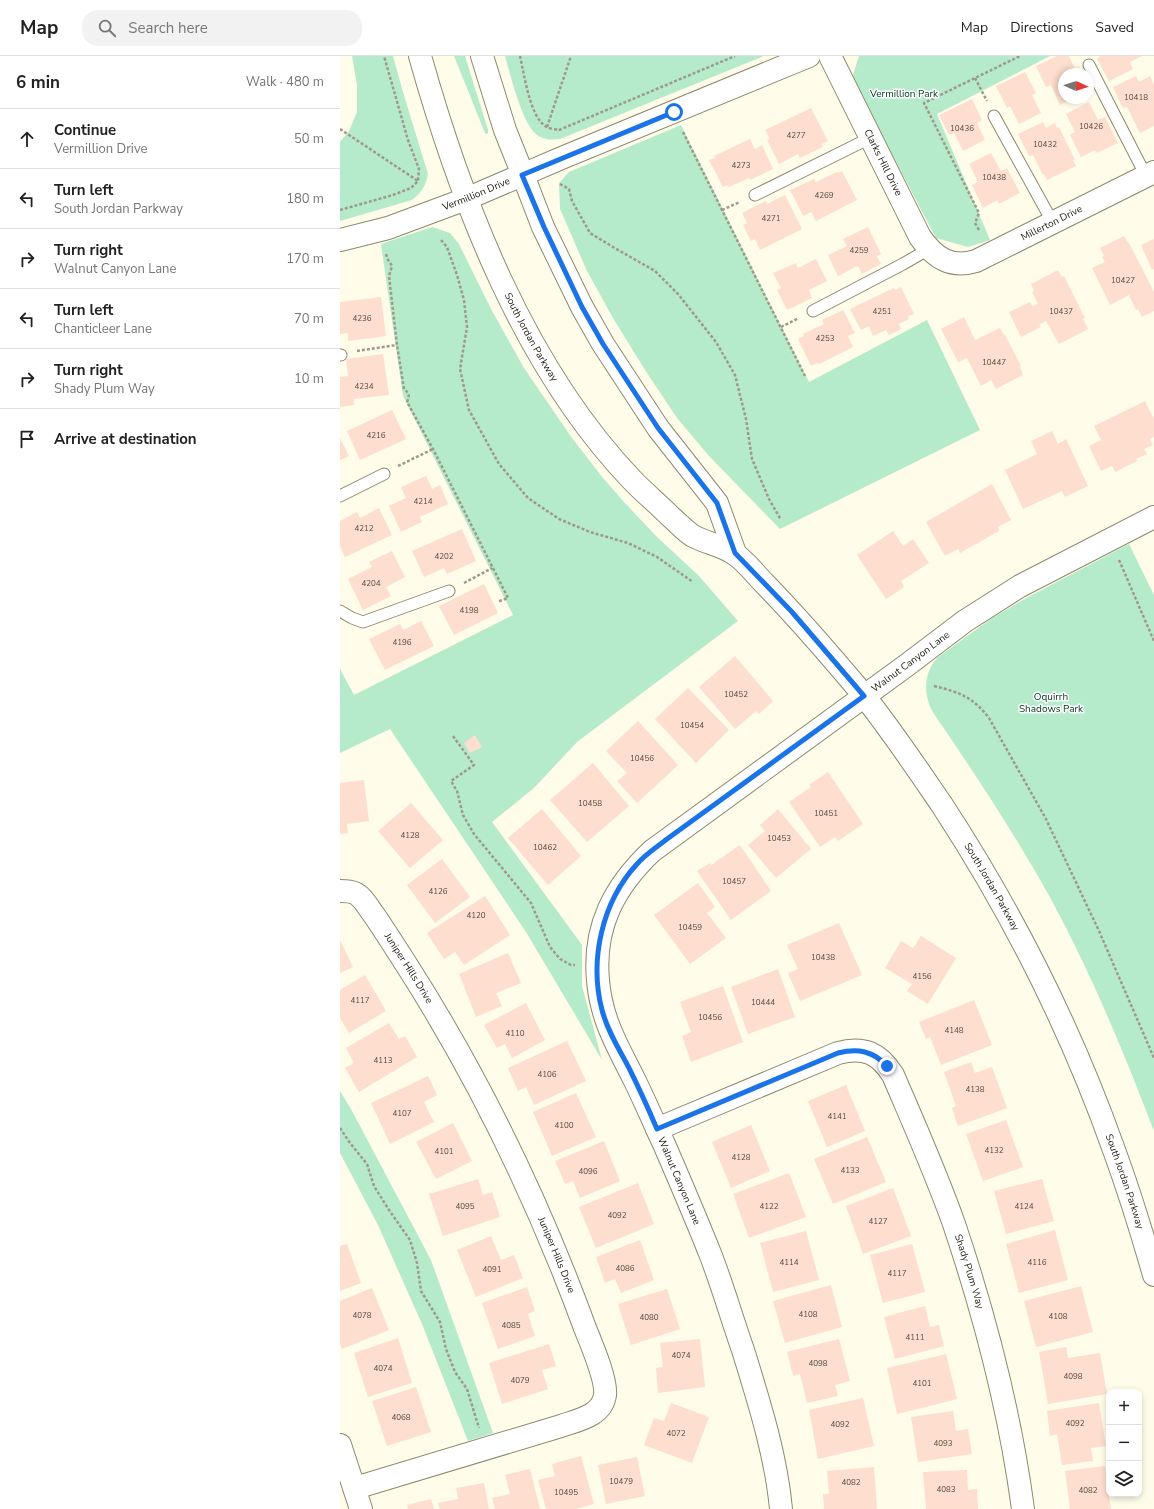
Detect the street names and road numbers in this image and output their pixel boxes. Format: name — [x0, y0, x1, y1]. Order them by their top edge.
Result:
street label: Clarks Hill Drive — [860, 127, 906, 198]
street label: Vermillion Drive — [439, 174, 512, 215]
street label: Millerton Drive — [1019, 202, 1085, 244]
street label: South Jordan Parkway — [501, 290, 562, 385]
street label: Walnut Canyon Lane — [869, 628, 953, 696]
street label: South Jordan Parkway — [961, 840, 1023, 934]
street label: Juniper Hills Drive — [380, 929, 436, 1006]
street label: South Jordan Parkway — [1102, 1132, 1147, 1232]
street label: Walnut Canyon Lane — [654, 1135, 704, 1227]
street label: Juniper Hills Drive — [534, 1214, 578, 1295]
street label: Shady Plum Way — [951, 1232, 987, 1311]

